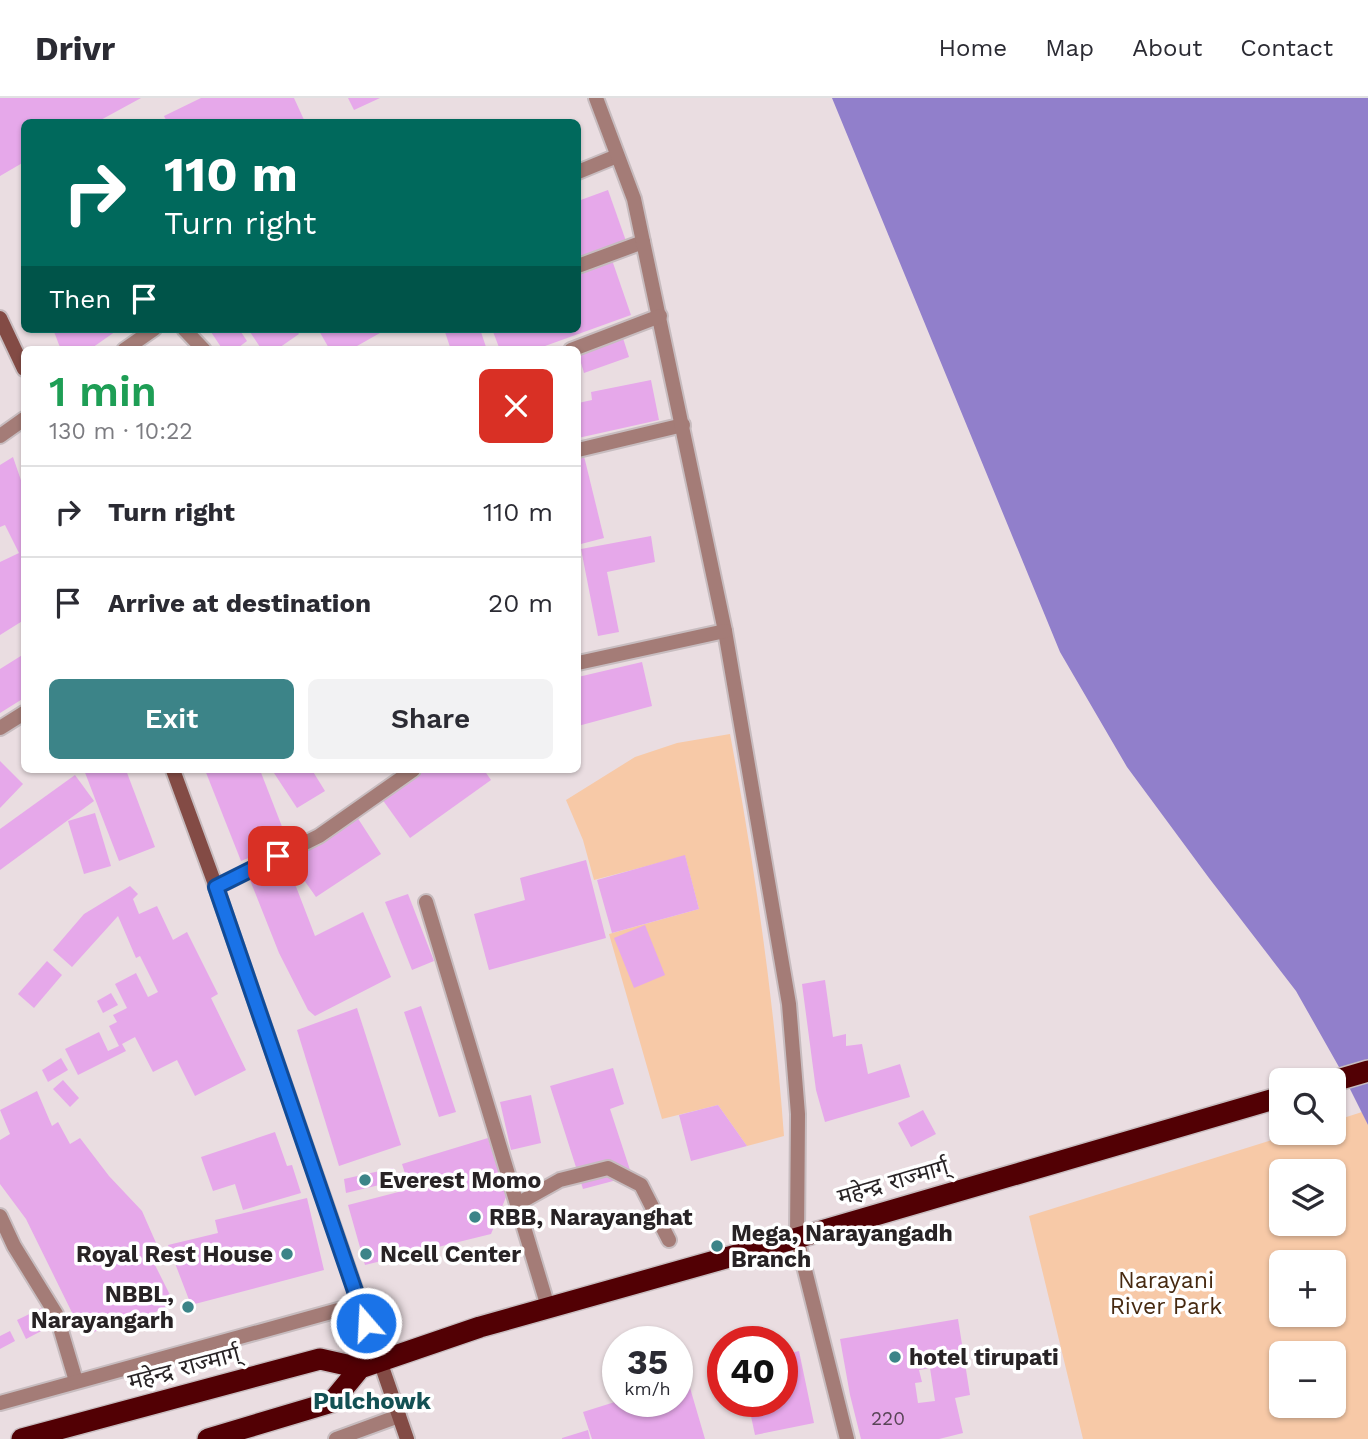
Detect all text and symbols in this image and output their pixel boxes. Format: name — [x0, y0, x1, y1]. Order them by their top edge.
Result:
text: Drivr — [35, 29, 115, 68]
text: Home — [939, 34, 1007, 62]
text: Map — [1045, 34, 1094, 62]
text: About — [1132, 34, 1202, 62]
text: Contact — [1240, 34, 1333, 62]
text: 110 m — [164, 145, 298, 203]
icon: right — [49, 147, 140, 238]
text: Turn right — [164, 204, 316, 242]
icon: arrive — [125, 280, 163, 318]
text: Then — [49, 284, 111, 314]
text: 1 min — [49, 367, 157, 416]
button: close — [479, 369, 553, 443]
text: 130 m · 10:22 — [49, 418, 193, 445]
icon: right — [49, 493, 87, 531]
text: Turn right — [108, 497, 235, 527]
text: 110 m — [483, 497, 553, 527]
icon: arrive — [49, 584, 87, 622]
text: Arrive at destination — [108, 588, 371, 618]
text: 20 m — [488, 588, 553, 618]
button: Exit — [49, 679, 294, 759]
button: Share — [308, 679, 553, 759]
pin — [248, 826, 308, 886]
icon: arrive — [259, 837, 297, 875]
map controls — [1269, 1068, 1346, 1418]
button: search — [1269, 1068, 1346, 1145]
street label: महेन्द्र राज्मार्ग् — [834, 1152, 956, 1211]
button: layers — [1269, 1159, 1346, 1236]
place label: Everest Momo — [379, 1167, 541, 1194]
marker: Everest Momo — [357, 1172, 373, 1188]
place label: RBB, Narayanghat — [489, 1204, 693, 1231]
marker: RBB, Narayanghat — [467, 1209, 483, 1225]
place label: Mega, Narayangadh Branch — [731, 1220, 953, 1273]
marker: Mega, Narayangadh Branch — [709, 1238, 725, 1254]
place label: Royal Rest House — [76, 1241, 273, 1268]
place label: Ncell Center — [380, 1241, 521, 1268]
marker: Royal Rest House — [279, 1246, 295, 1262]
marker: Ncell Center — [358, 1246, 374, 1262]
button: + — [1269, 1250, 1346, 1327]
park label: Narayani River Park — [1110, 1267, 1222, 1320]
place label: NBBL, Narayangarh — [31, 1281, 174, 1334]
position arrow — [329, 1286, 403, 1360]
marker: NBBL, Narayangarh — [180, 1299, 196, 1315]
speed limit sign: 40 — [707, 1326, 798, 1417]
street label: महेन्द्र राज्मार्ग् — [125, 1339, 247, 1396]
text: 35 — [627, 1341, 668, 1383]
button: − — [1269, 1341, 1346, 1418]
place label: hotel tirupati — [909, 1344, 1059, 1371]
marker: hotel tirupati — [887, 1349, 903, 1365]
text: km/h — [624, 1378, 671, 1399]
district label: Pulchowk — [313, 1387, 431, 1415]
house number: 220 — [871, 1407, 905, 1430]

